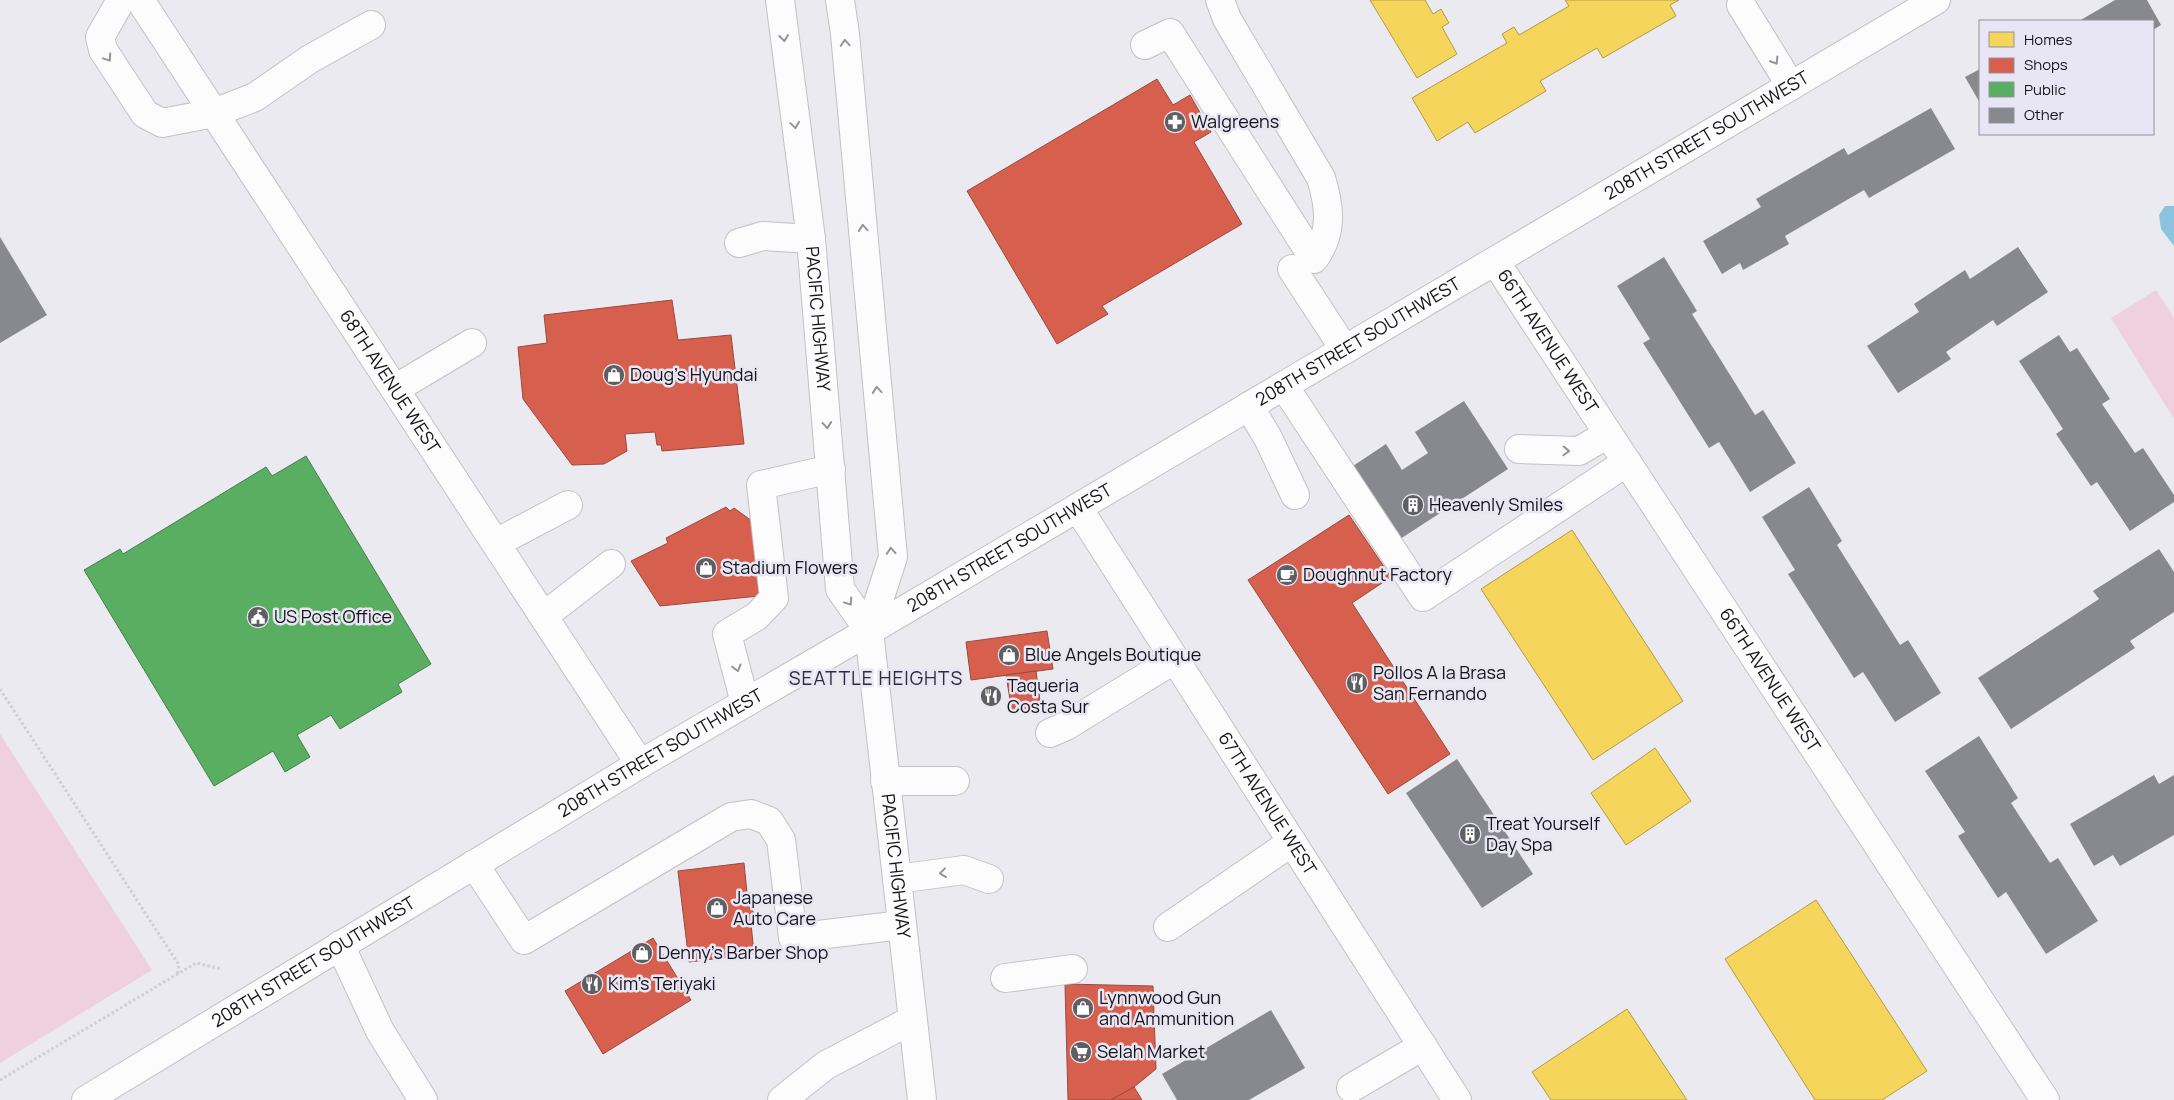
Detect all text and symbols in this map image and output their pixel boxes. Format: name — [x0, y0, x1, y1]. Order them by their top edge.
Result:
legend — [1979, 20, 2154, 135]
text: Homes — [2024, 29, 2073, 50]
one-way arrow — [778, 35, 789, 43]
one-way arrow — [840, 39, 851, 47]
one-way arrow — [102, 53, 111, 62]
text: Shops — [2024, 54, 2068, 75]
one-way arrow — [1769, 56, 1779, 65]
street label: 208TH STREET SOUTHWEST — [1599, 65, 1813, 205]
text: Public — [2024, 79, 2066, 100]
text: Other — [2024, 104, 2065, 125]
place label: Walgreens — [1191, 109, 1279, 133]
pharmacy icon: Walgreens — [1163, 110, 1187, 134]
one-way arrow — [789, 121, 800, 129]
one-way arrow — [857, 224, 868, 232]
street label: PACIFIC HIGHWAY — [801, 245, 837, 393]
street label: 66TH AVENUE WEST — [1492, 264, 1605, 418]
street label: 208TH STREET SOUTHWEST — [1251, 271, 1465, 411]
street label: 68TH AVENUE WEST — [335, 305, 446, 458]
place label: Doug's Hyundai — [630, 362, 758, 386]
shop icon: Doug's Hyundai — [602, 363, 626, 387]
one-way arrow — [872, 385, 883, 393]
one-way arrow — [821, 422, 832, 430]
one-way arrow — [1562, 445, 1570, 456]
street label: 208TH STREET SOUTHWEST — [902, 477, 1116, 617]
place label: Heavenly Smiles — [1429, 492, 1563, 516]
building icon: Heavenly Smiles — [1401, 493, 1425, 517]
one-way arrow — [886, 547, 897, 555]
place label: Stadium Flowers — [722, 555, 858, 579]
shop icon: Stadium Flowers — [694, 556, 718, 580]
place label: Doughnut Factory — [1303, 562, 1452, 586]
cafe icon: Doughnut Factory — [1275, 563, 1299, 587]
one-way arrow — [843, 597, 852, 606]
street label: 66TH AVENUE WEST — [1715, 603, 1827, 756]
place label: US Post Office — [274, 604, 392, 628]
public building icon: US Post Office — [246, 605, 270, 629]
place label: Blue Angels Boutique — [1025, 642, 1201, 666]
shop icon: Blue Angels Boutique — [997, 643, 1021, 667]
place label: Pollos A la Brasa San Fernando — [1373, 660, 1506, 705]
one-way arrow — [731, 664, 741, 672]
district label: SEATTLE HEIGHTS — [789, 665, 963, 691]
restaurant icon: Pollos A la Brasa San Fernando — [1345, 671, 1369, 695]
place label: Taqueria Costa Sur — [1007, 673, 1089, 718]
street label: 208TH STREET SOUTHWEST — [553, 682, 767, 822]
restaurant icon: Taqueria Costa Sur — [979, 684, 1003, 708]
street label: 67TH AVENUE WEST — [1213, 727, 1323, 879]
street label: PACIFIC HIGHWAY — [876, 792, 917, 941]
place label: Treat Yourself Day Spa — [1486, 811, 1601, 856]
building icon: Treat Yourself Day Spa — [1458, 822, 1482, 846]
one-way arrow — [939, 867, 947, 878]
place label: Japanese Auto Care — [733, 885, 816, 930]
street label: 208TH STREET SOUTHWEST — [207, 890, 420, 1032]
shop icon: Japanese Auto Care — [705, 896, 729, 920]
place label: Denny's Barber Shop — [658, 940, 828, 964]
shop icon: Denny's Barber Shop — [630, 941, 654, 965]
place label: Kim's Teriyaki — [608, 971, 716, 995]
restaurant icon: Kim's Teriyaki — [580, 972, 604, 996]
place label: Lynnwood Gun and Ammunition — [1099, 985, 1234, 1030]
shop icon: Lynnwood Gun and Ammunition — [1071, 996, 1095, 1020]
place label: Selah Market — [1097, 1039, 1205, 1063]
supermarket icon: Selah Market — [1069, 1040, 1093, 1064]

